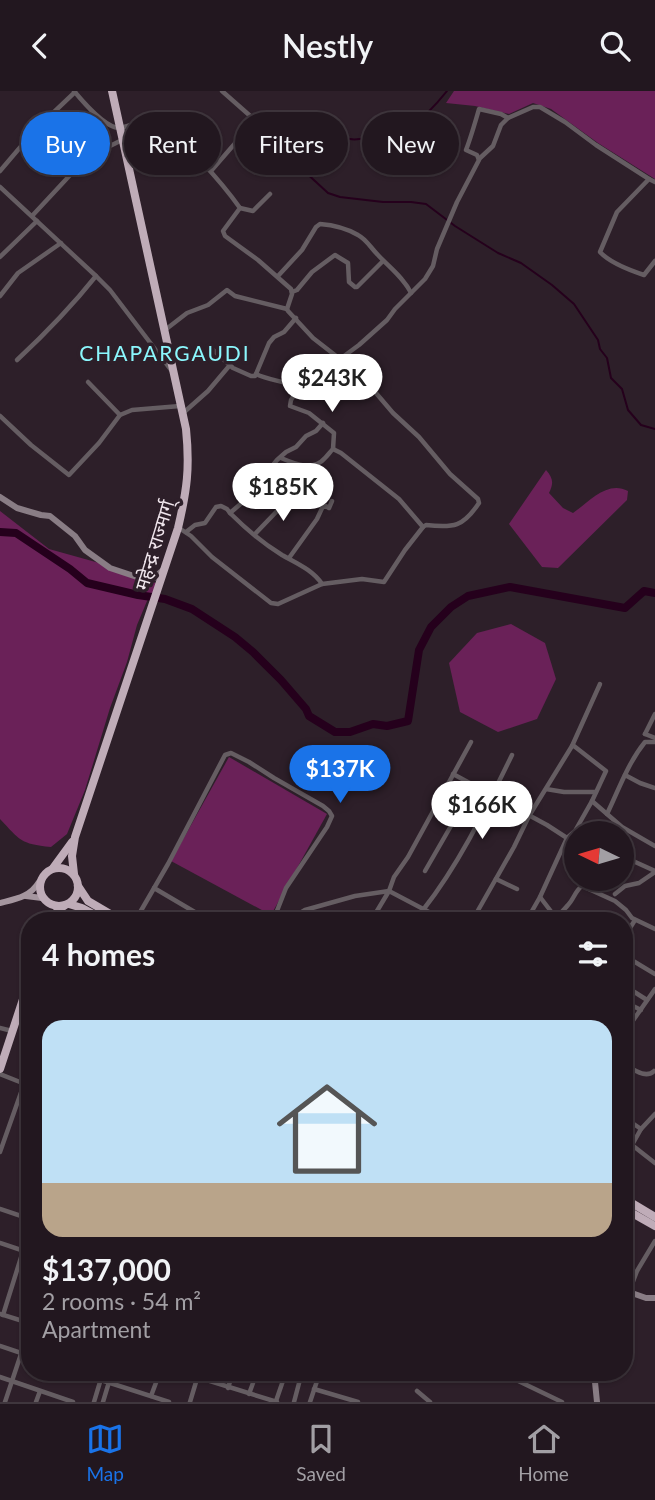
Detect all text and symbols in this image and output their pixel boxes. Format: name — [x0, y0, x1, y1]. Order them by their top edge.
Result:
text: Nestly — [282, 26, 373, 65]
icon: back — [21, 27, 59, 65]
icon: search — [596, 27, 634, 65]
chip: Buy — [21, 112, 110, 175]
chip: Rent — [124, 112, 221, 175]
chip: Filters — [235, 112, 348, 175]
chip: New — [362, 112, 459, 175]
district label: CHAPARGAUDI — [79, 340, 251, 365]
pin: $243K — [283, 355, 381, 414]
text: $243K — [297, 363, 367, 391]
pin: $185K — [234, 463, 332, 523]
text: $185K — [248, 472, 318, 500]
street label: महेन्द्र राज्मार्ग् — [129, 494, 180, 593]
pin: $137K — [291, 745, 389, 805]
text: $137K — [305, 754, 375, 782]
pin: $166K — [433, 781, 531, 841]
text: $166K — [447, 790, 517, 818]
north arrow — [564, 821, 634, 891]
map controls — [564, 821, 634, 891]
icon: filters — [574, 935, 612, 973]
text: 4 homes — [42, 936, 155, 972]
icon: home — [264, 1066, 390, 1192]
text: $137,000 — [42, 1251, 171, 1287]
text: 2 rooms · 54 m² — [42, 1287, 201, 1315]
text: Apartment — [42, 1315, 150, 1343]
tab: Map — [86, 1420, 124, 1485]
tab: Saved — [296, 1420, 346, 1485]
tab: Home — [518, 1420, 569, 1485]

